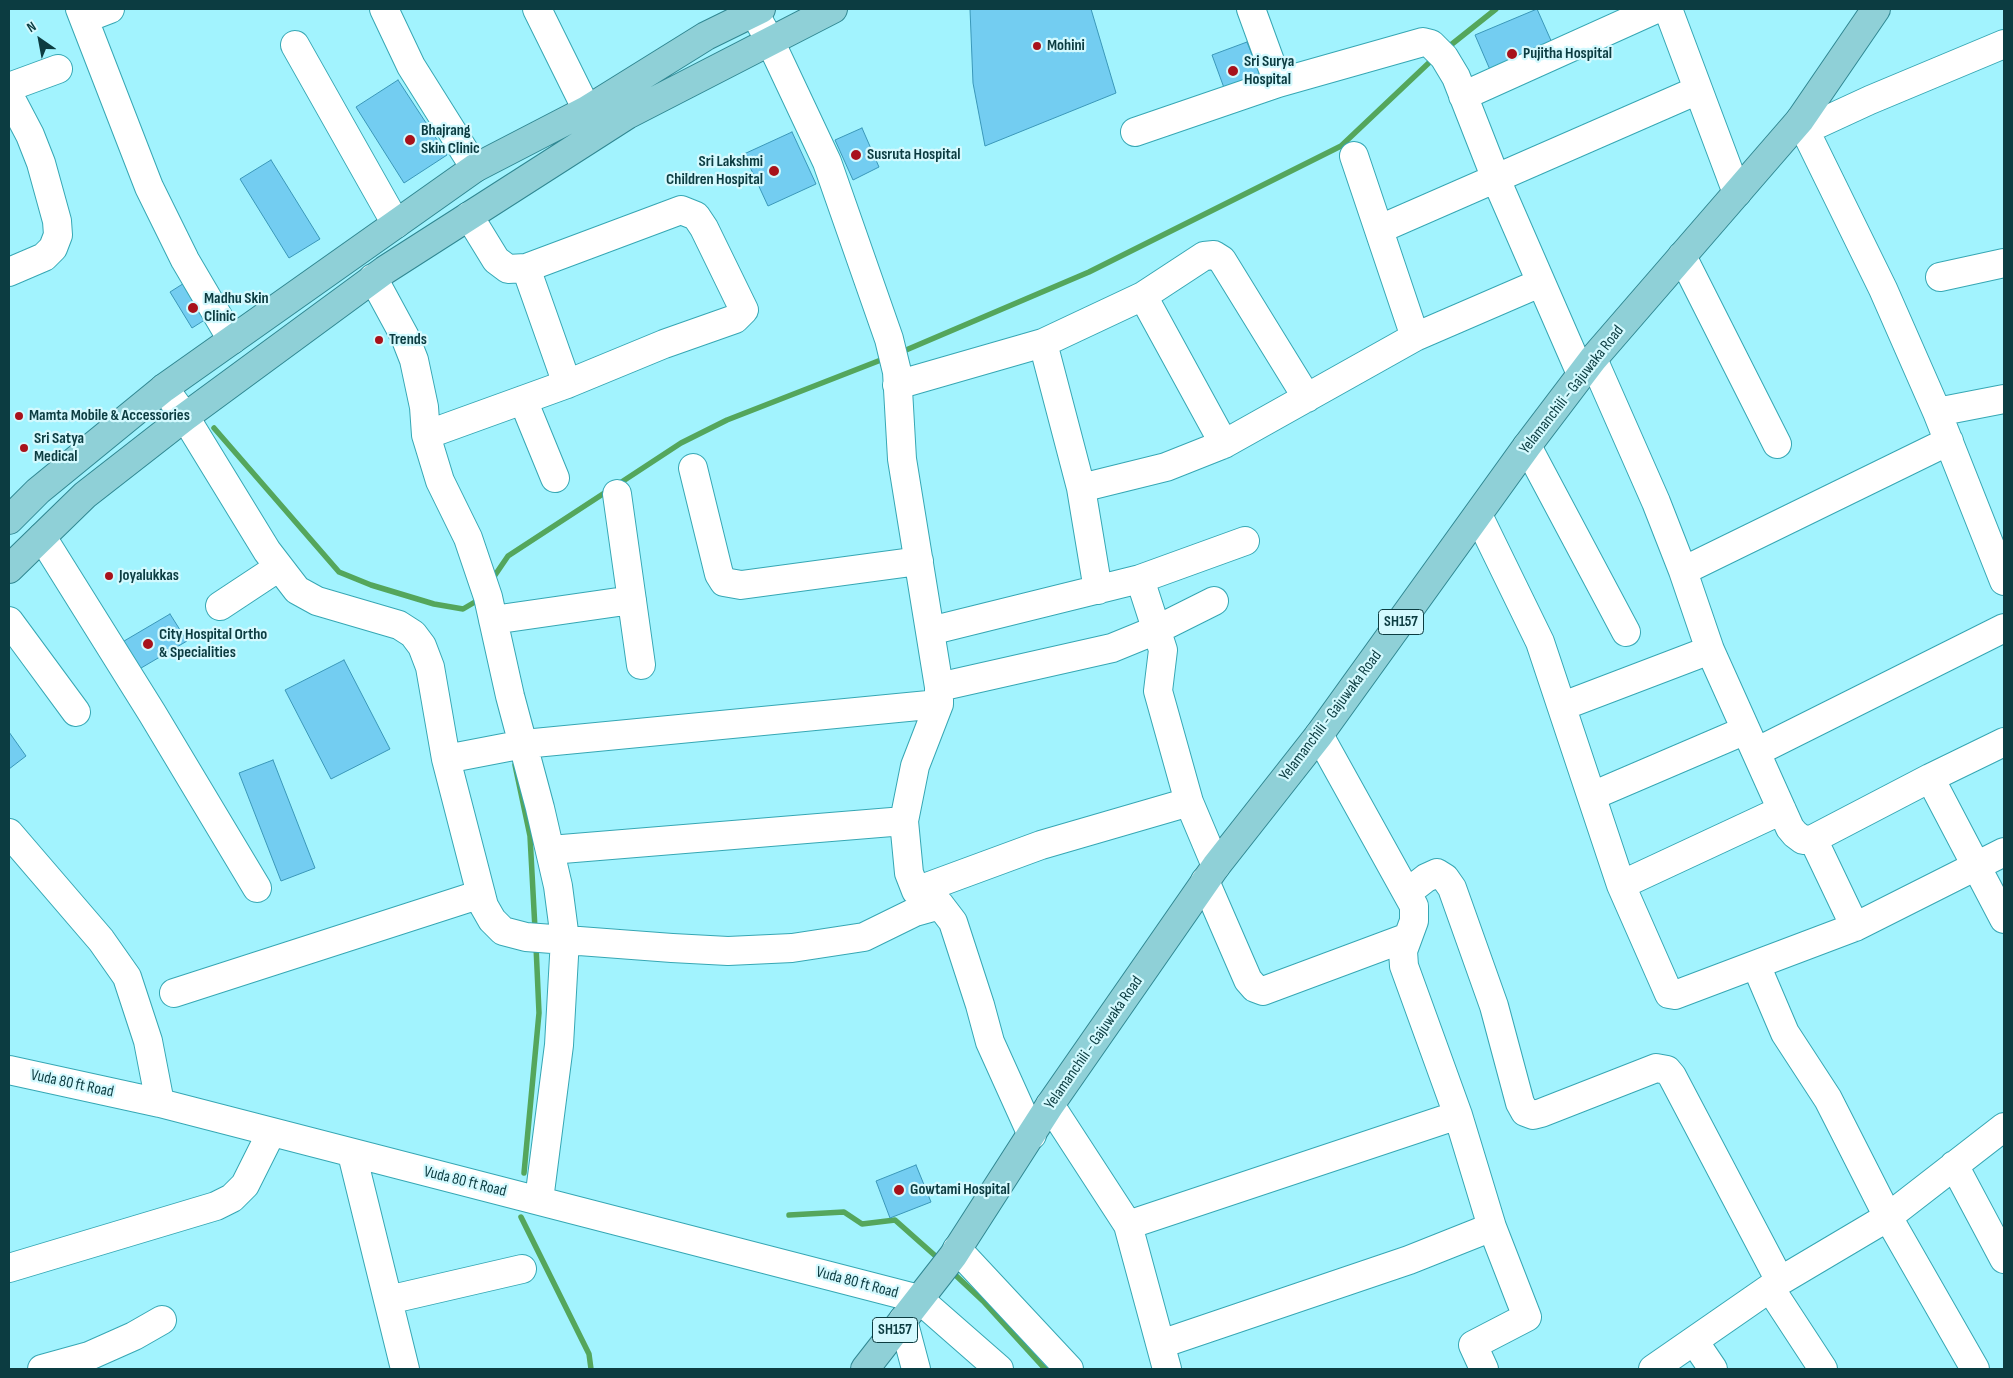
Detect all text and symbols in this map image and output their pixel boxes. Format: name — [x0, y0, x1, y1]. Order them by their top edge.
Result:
north arrow — [15, 15, 65, 65]
text: N — [24, 18, 39, 36]
place label: Mohini — [1047, 36, 1085, 56]
marker: Mohini — [1031, 40, 1043, 52]
place label: Pujitha Hospital — [1523, 44, 1612, 64]
marker: Pujitha Hospital — [1505, 47, 1519, 61]
place label: Sri Surya Hospital — [1244, 52, 1294, 90]
marker: Sri Surya Hospital — [1226, 64, 1240, 78]
place label: Bhajrang Skin Clinic — [421, 121, 480, 159]
marker: Bhajrang Skin Clinic — [403, 133, 417, 147]
place label: Susruta Hospital — [867, 145, 960, 165]
marker: Susruta Hospital — [849, 148, 863, 162]
place label: Sri Lakshmi Children Hospital — [666, 152, 763, 190]
marker: Sri Lakshmi Children Hospital — [767, 164, 781, 178]
place label: Madhu Skin Clinic — [204, 289, 269, 327]
marker: Madhu Skin Clinic — [186, 301, 200, 315]
street label: Yelamanchili - Gajuwaka Road — [1516, 322, 1628, 458]
place label: Trends — [389, 330, 427, 350]
marker: Trends — [373, 334, 385, 346]
place label: Mamta Mobile & Accessories — [29, 406, 190, 426]
marker: Mamta Mobile & Accessories — [13, 410, 25, 422]
place label: Sri Satya Medical — [34, 429, 84, 467]
marker: Sri Satya Medical — [18, 442, 30, 454]
place label: Joyalukkas — [119, 566, 179, 586]
marker: Joyalukkas — [103, 570, 115, 582]
road number: SH157 — [1378, 610, 1424, 634]
place label: City Hospital Ortho & Specialities — [159, 625, 267, 663]
marker: City Hospital Ortho & Specialities — [141, 637, 155, 651]
street label: Yelamanchili - Gajuwaka Road — [1276, 647, 1386, 785]
street label: Yelamanchili - Gajuwaka Road — [1041, 973, 1147, 1113]
street label: Vuda 80 ft Road — [29, 1066, 115, 1102]
street label: Vuda 80 ft Road — [422, 1162, 508, 1202]
place label: Gowtami Hospital — [910, 1180, 1010, 1200]
marker: Gowtami Hospital — [892, 1183, 906, 1197]
street label: Vuda 80 ft Road — [814, 1263, 900, 1303]
road number: SH157 — [872, 1318, 918, 1342]

